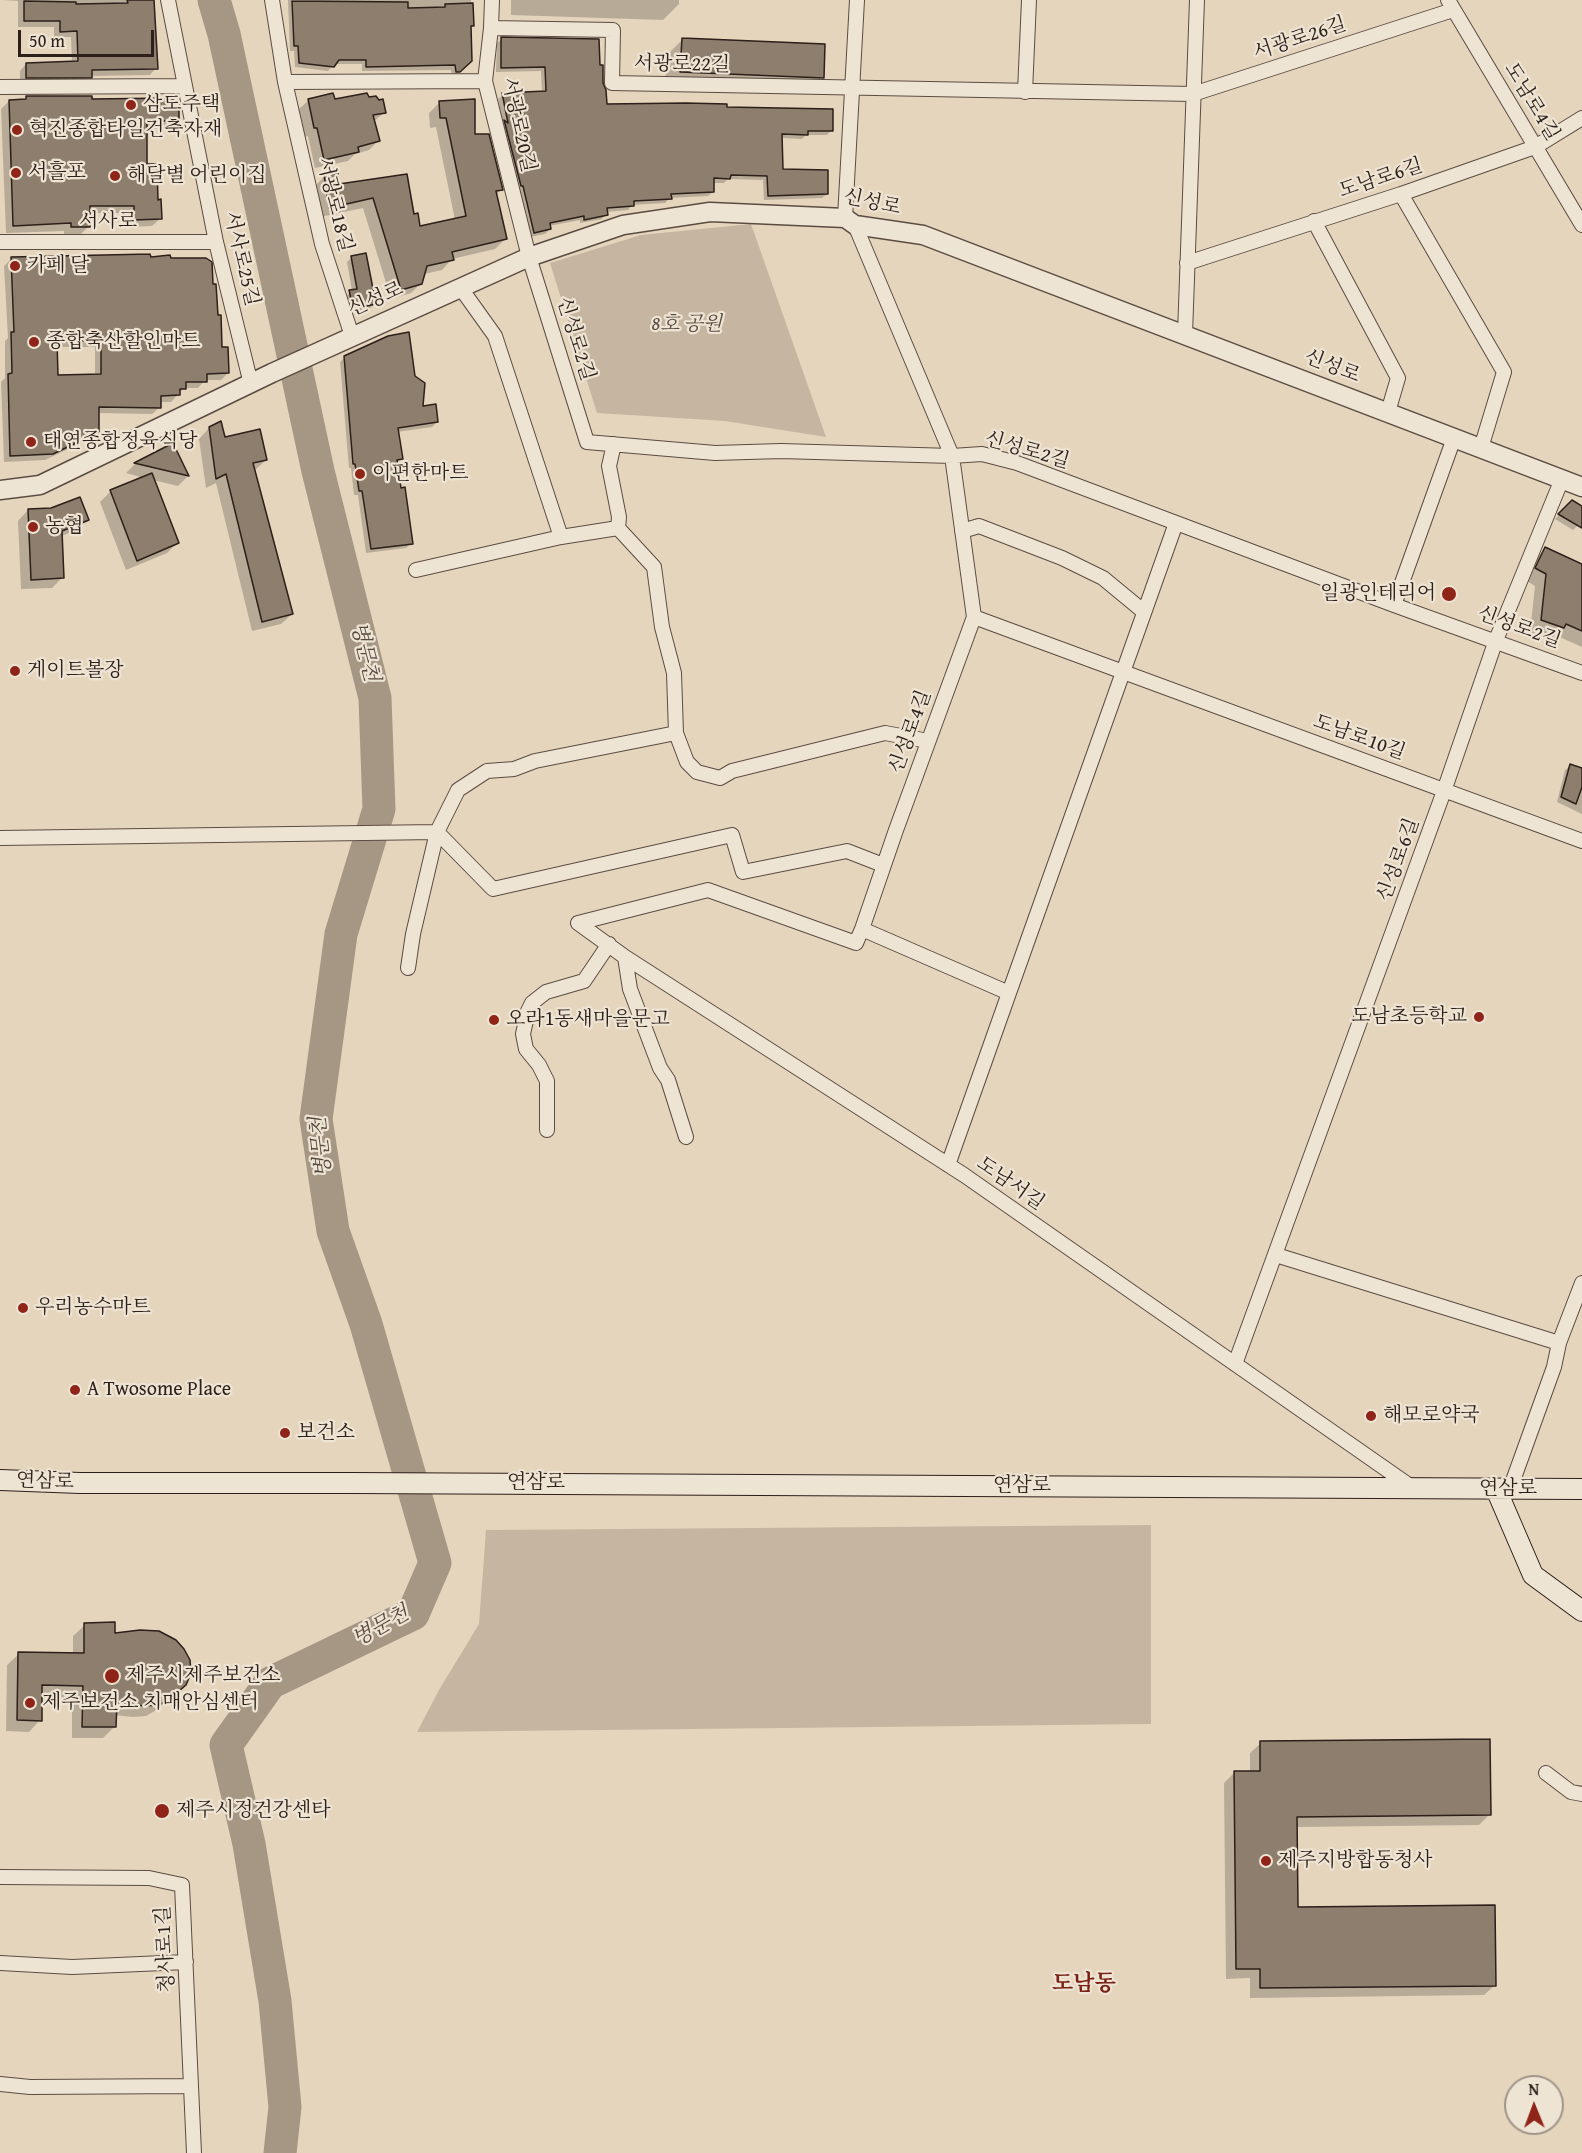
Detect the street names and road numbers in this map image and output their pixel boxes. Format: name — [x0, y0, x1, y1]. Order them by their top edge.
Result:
street label: 서광로26길 — [1250, 13, 1350, 65]
street label: 서광로22길 — [634, 52, 730, 78]
street label: 도남로4길 — [1498, 59, 1564, 145]
street label: 서광로20길 — [496, 75, 540, 175]
street label: 도남로6길 — [1336, 154, 1426, 204]
street label: 서광로18길 — [311, 155, 357, 255]
street label: 신성로 — [841, 185, 903, 221]
street label: 서사로25길 — [218, 209, 264, 309]
street label: 서사로 — [79, 210, 137, 234]
street label: 신성로 — [345, 277, 407, 323]
street label: 신성로2길 — [551, 294, 599, 384]
street label: 신성로 — [1301, 345, 1363, 389]
street label: 신성로2길 — [982, 427, 1072, 475]
street label: 신성로2길 — [1474, 602, 1564, 654]
street label: 신성로4길 — [885, 687, 937, 777]
street label: 도남로10길 — [1310, 710, 1408, 766]
street label: 신성로6길 — [1373, 815, 1425, 905]
street label: 도남서길 — [971, 1152, 1049, 1216]
street label: 연삼로 — [16, 1469, 74, 1495]
street label: 연삼로 — [507, 1471, 565, 1495]
street label: 연삼로 — [993, 1474, 1051, 1498]
street label: 연삼로 — [1479, 1477, 1537, 1501]
street label: 청사로1길 — [152, 1905, 180, 1993]

